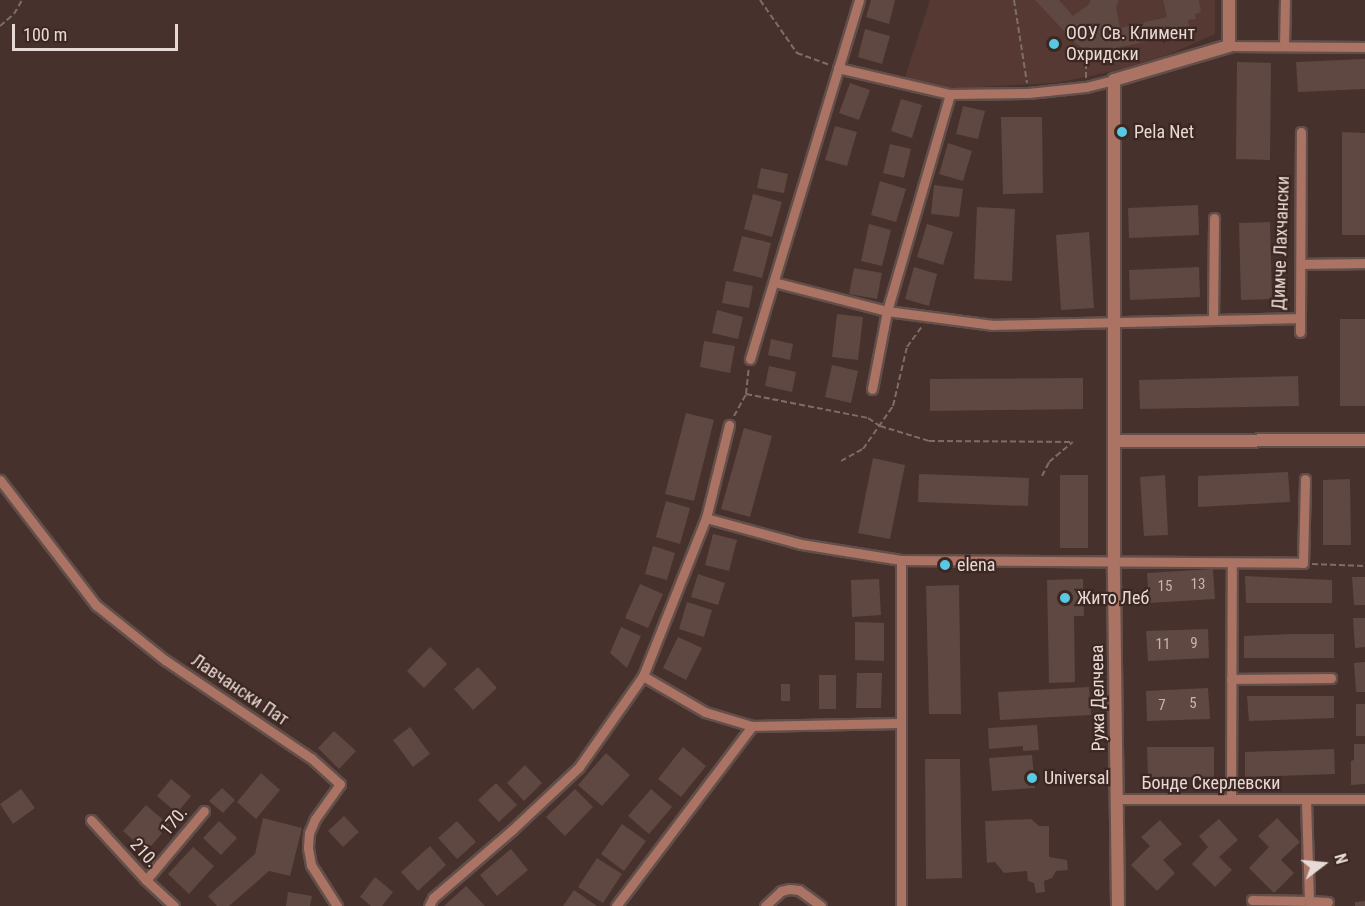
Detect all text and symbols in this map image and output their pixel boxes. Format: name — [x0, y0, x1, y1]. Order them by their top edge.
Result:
scale bar — [15, 12, 182, 50]
place label: ООУ Св. Климент Охридски — [1066, 23, 1195, 66]
text: 100 m — [23, 24, 67, 45]
marker: ООУ Св. Климент Охридски — [1047, 37, 1061, 51]
place label: Pela Net — [1134, 121, 1194, 143]
marker: Pela Net — [1115, 125, 1129, 139]
street label: Димче Лахчански — [1268, 176, 1294, 310]
place label: elena — [957, 554, 995, 576]
marker: elena — [938, 558, 952, 572]
house number: 13 — [1191, 576, 1205, 594]
house number: 15 — [1158, 578, 1172, 596]
place label: Жито Леб — [1077, 587, 1149, 609]
marker: Жито Леб — [1058, 591, 1072, 605]
house number: 9 — [1190, 635, 1198, 653]
house number: 11 — [1156, 636, 1170, 654]
street label: Ружа Делчева — [1086, 645, 1110, 751]
street label: Лавчански Пат — [187, 650, 293, 730]
house number: 5 — [1189, 695, 1197, 713]
house number: 7 — [1158, 697, 1166, 715]
place label: Universal — [1044, 767, 1109, 789]
marker: Universal — [1025, 771, 1039, 785]
street label: Бонде Скерлевски — [1141, 772, 1281, 794]
street label: 170. — [156, 802, 192, 840]
street label: 210. — [125, 834, 163, 872]
north arrow — [1293, 834, 1353, 894]
text: N — [1330, 852, 1351, 866]

